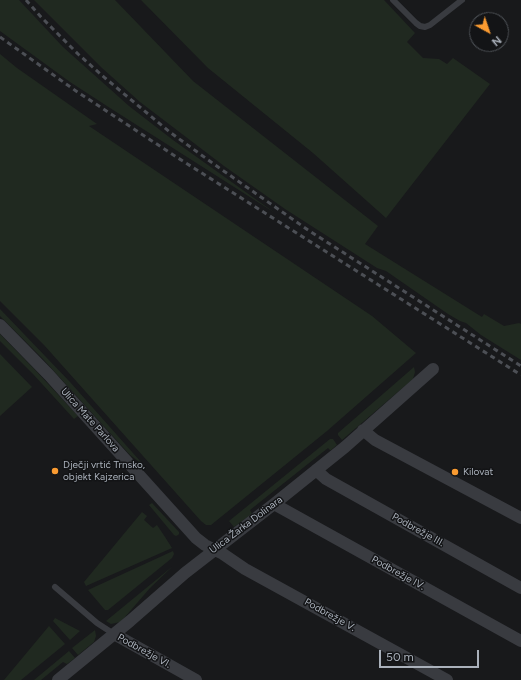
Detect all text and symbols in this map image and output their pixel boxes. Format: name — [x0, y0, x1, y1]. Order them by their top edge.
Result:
north arrow — [469, 12, 509, 52]
text: N — [489, 33, 504, 49]
street label: Ulica Mate Parlova — [58, 386, 122, 454]
place label: Dječji vrtić Trnsko, objekt Kajzerica — [63, 459, 145, 482]
marker: Dječji vrtić Trnsko, objekt Kajzerica — [50, 466, 60, 476]
place label: Kilovat — [463, 466, 493, 478]
marker: Kilovat — [450, 467, 460, 477]
street label: Ulica Žarka Dolinara — [207, 494, 285, 556]
street label: Podbrežje III. — [390, 511, 446, 549]
street label: Podbrežje IV. — [369, 553, 427, 593]
street label: Podbrežje V. — [302, 596, 358, 634]
street label: Podbrežje VI. — [115, 631, 173, 671]
scale bar — [381, 642, 481, 668]
text: 50 m — [386, 650, 414, 664]

